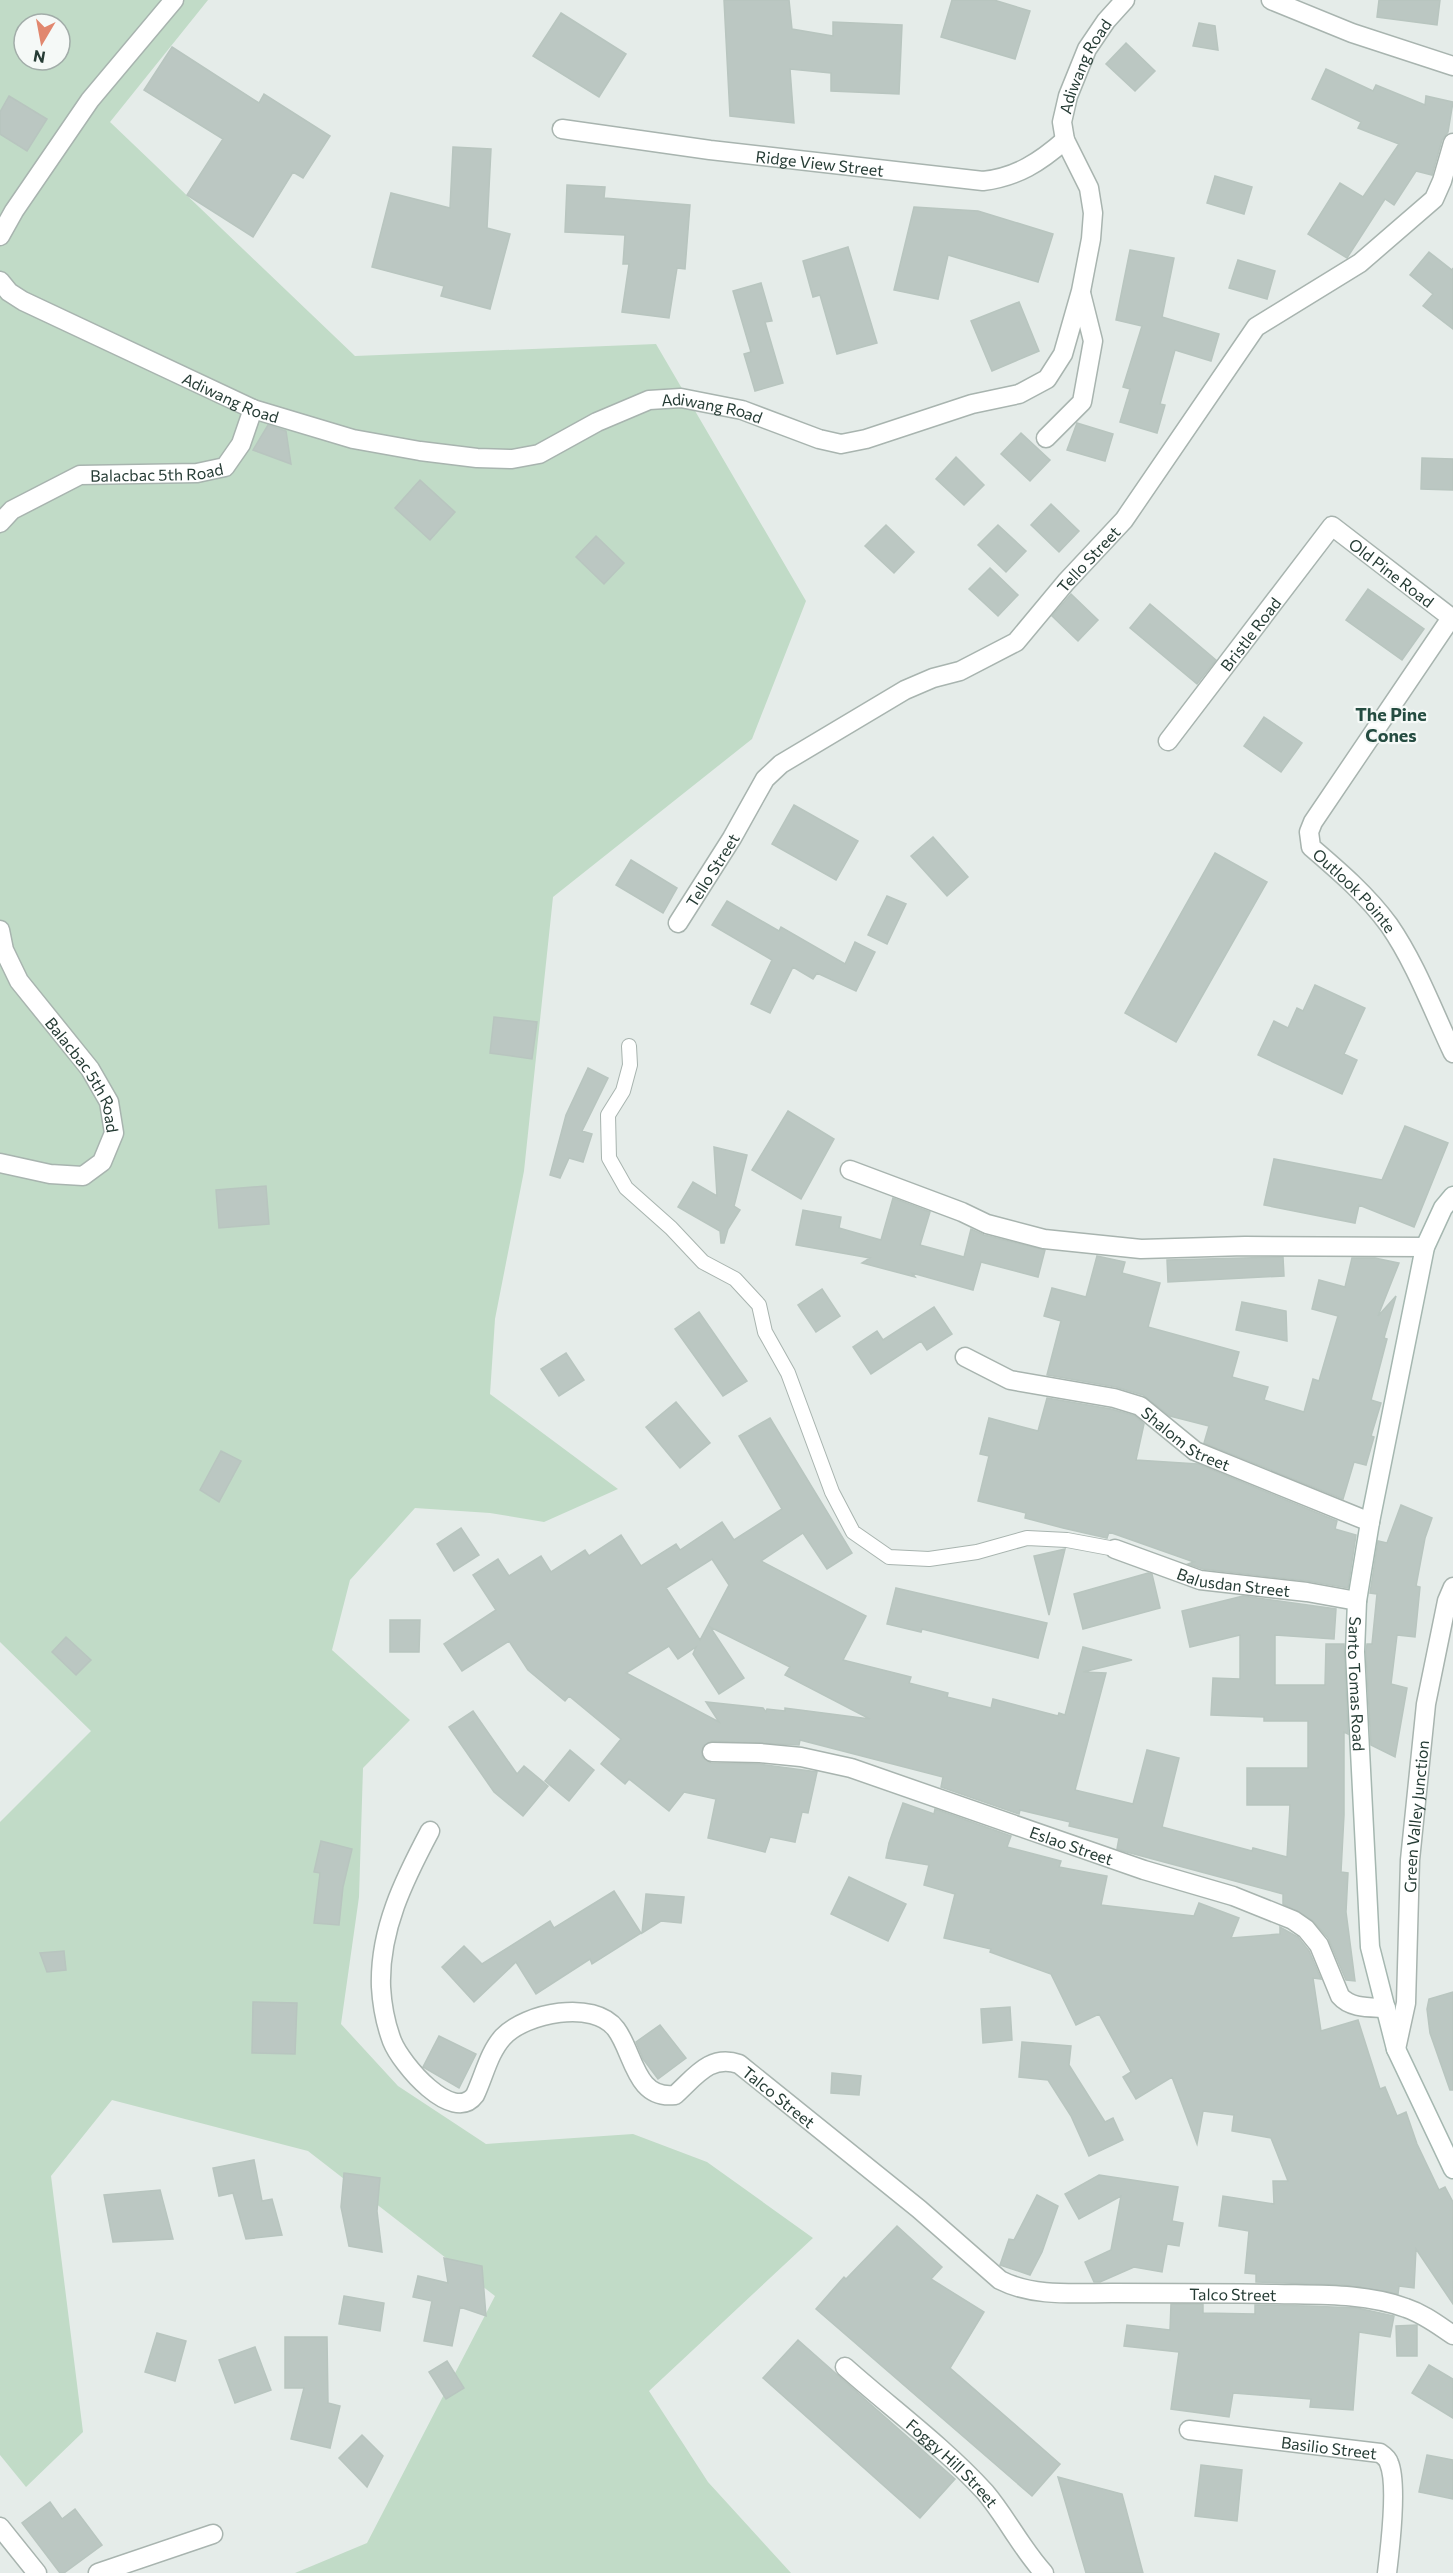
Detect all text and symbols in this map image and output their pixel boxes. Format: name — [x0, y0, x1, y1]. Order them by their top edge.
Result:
north arrow — [12, 12, 72, 72]
street label: Adiwang Road — [1055, 15, 1114, 116]
text: N — [32, 47, 47, 68]
street label: Ridge View Street — [755, 146, 885, 179]
street label: Adiwang Road — [180, 368, 281, 426]
street label: Adiwang Road — [661, 389, 765, 426]
street label: Balacbac 5th Road — [90, 458, 225, 484]
street label: Tello Street — [1052, 521, 1124, 596]
street label: Old Pine Road — [1346, 534, 1438, 611]
street label: Bristle Road — [1216, 593, 1284, 674]
district label: The Pine Cones — [1355, 703, 1427, 746]
street label: Tello Street — [681, 829, 742, 910]
street label: Outlook Pointe — [1310, 844, 1401, 936]
street label: Balacbac 5th Road — [42, 1013, 123, 1134]
street label: Shalom Street — [1138, 1402, 1233, 1474]
street label: Balusdan Street — [1175, 1563, 1292, 1600]
street label: Santo Tomas Road — [1345, 1616, 1370, 1752]
street label: Green Valley Junction — [1400, 1739, 1432, 1893]
street label: Eslao Street — [1027, 1822, 1116, 1868]
street label: Talco Street — [739, 2062, 819, 2131]
street label: Talco Street — [1189, 2284, 1277, 2304]
street label: Foggy Hill Street — [903, 2414, 1003, 2511]
street label: Basilio Street — [1280, 2432, 1378, 2462]

